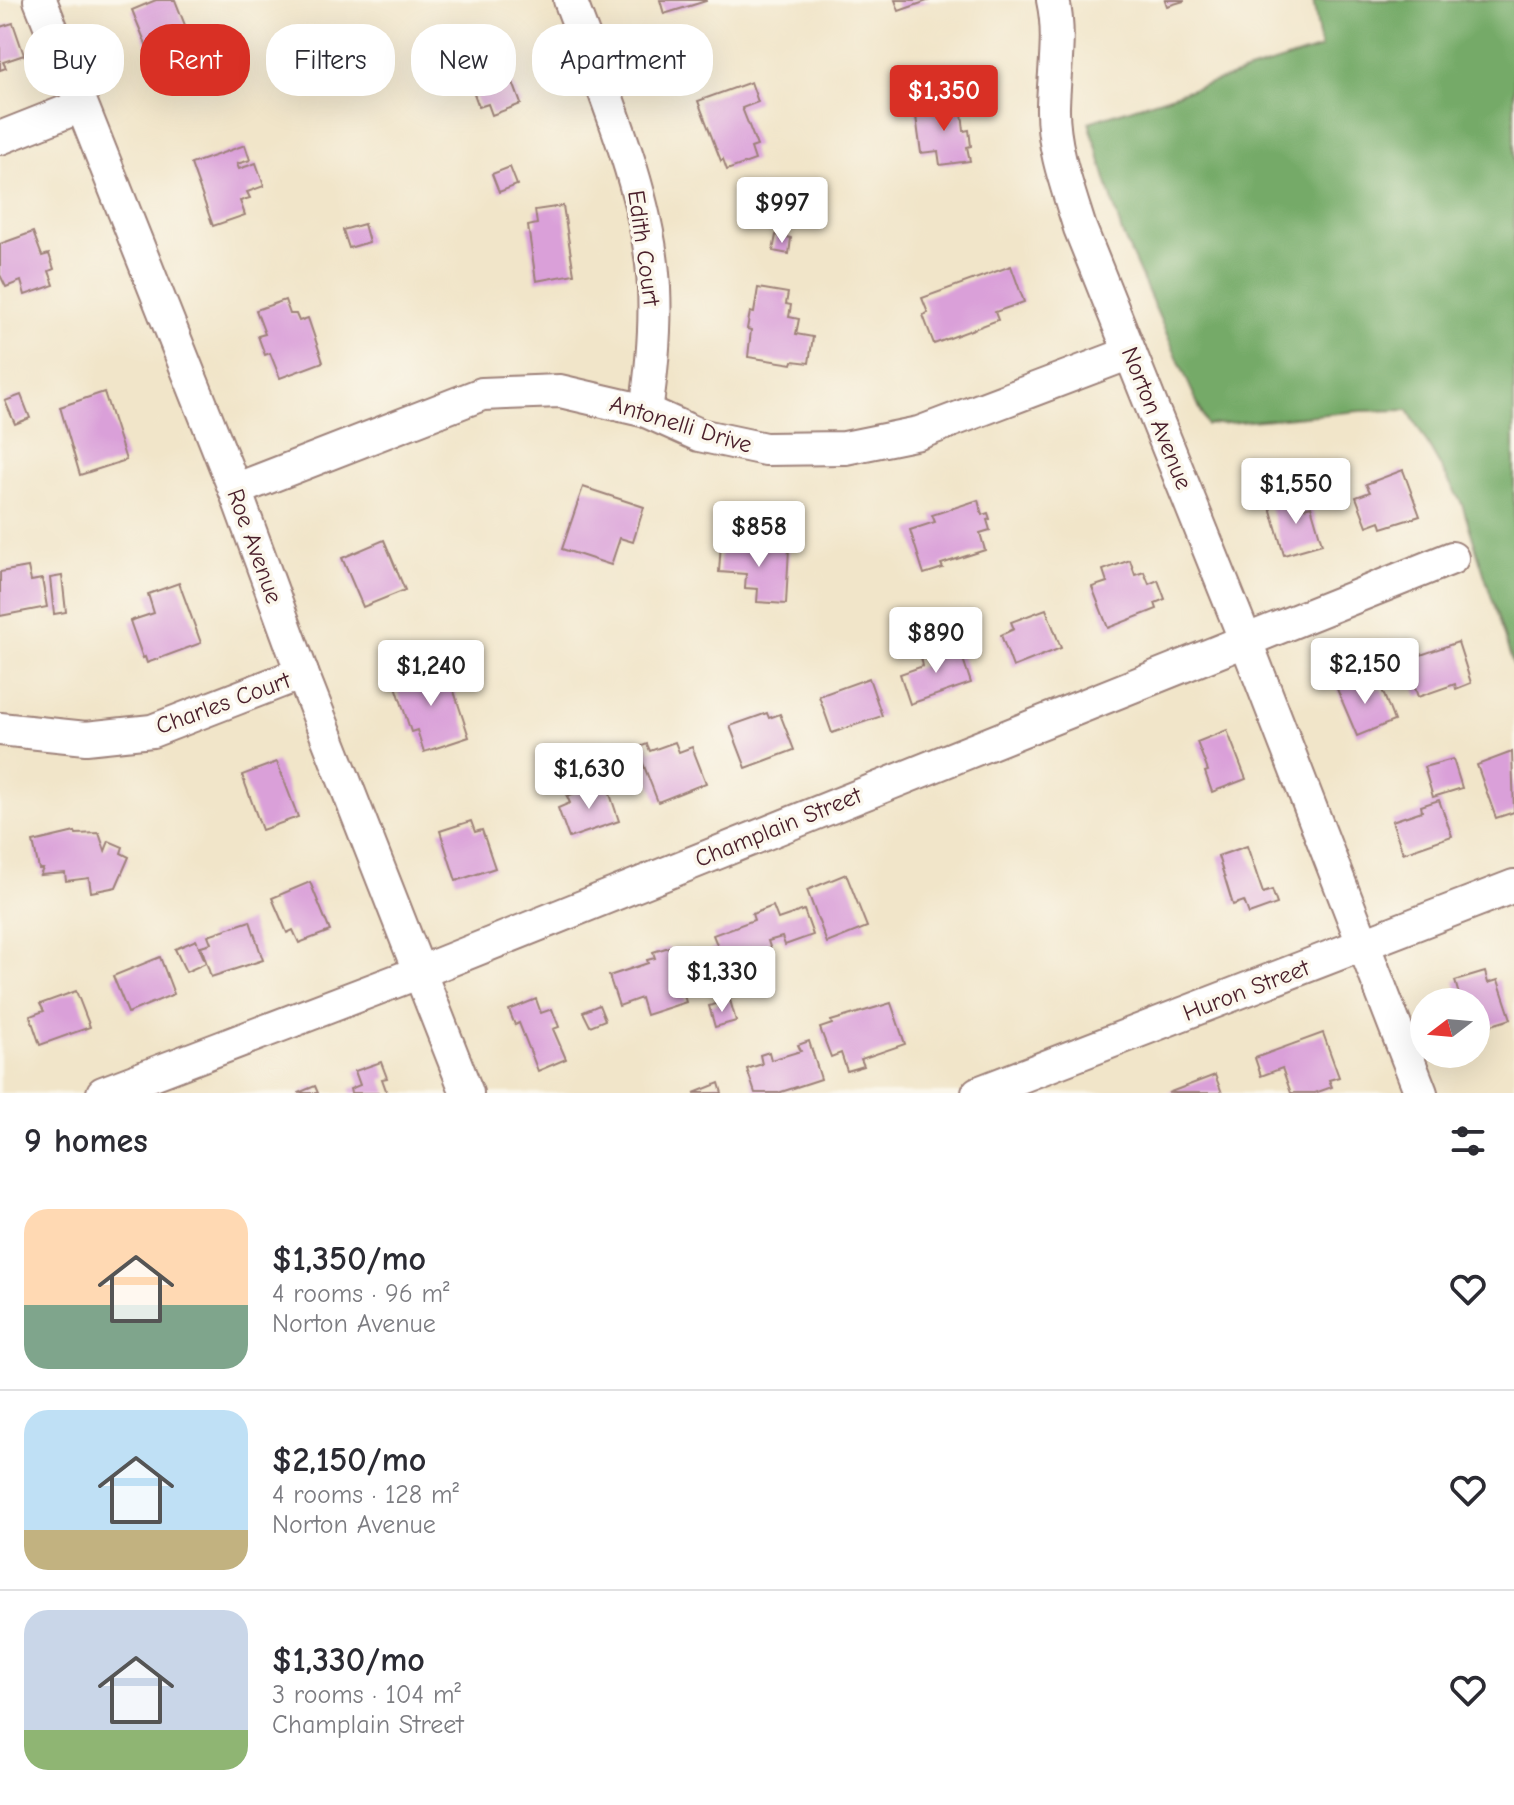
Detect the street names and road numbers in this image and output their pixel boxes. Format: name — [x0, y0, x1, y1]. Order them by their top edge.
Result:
street label: Edith Court — [622, 188, 666, 309]
street label: Norton Avenue — [1116, 343, 1198, 493]
street label: Antonelli Drive — [607, 389, 755, 459]
street label: Roe Avenue — [221, 485, 289, 607]
street label: Charles Court — [152, 665, 295, 740]
street label: Champlain Street — [691, 780, 866, 873]
street label: Huron Street — [1179, 953, 1314, 1027]

